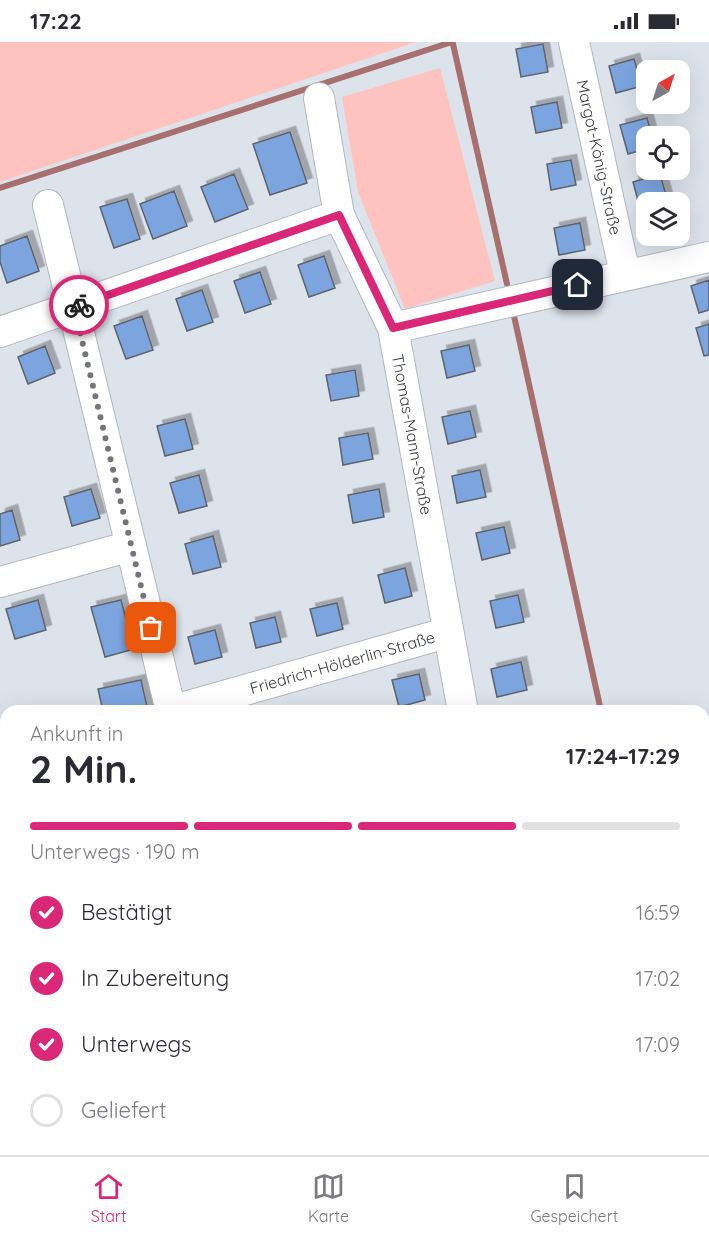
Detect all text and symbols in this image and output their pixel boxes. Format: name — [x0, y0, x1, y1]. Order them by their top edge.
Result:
text: 17:22 — [30, 7, 82, 35]
north arrow — [636, 60, 690, 114]
map controls — [636, 60, 690, 246]
street label: Margot-König-Straße — [573, 78, 626, 237]
button: locate — [636, 126, 690, 180]
button: layers — [636, 192, 690, 246]
pin — [552, 259, 603, 310]
icon: home — [561, 268, 594, 301]
courier — [49, 275, 109, 335]
icon: bike — [63, 289, 96, 322]
street label: Thomas-Mann-Straße — [388, 352, 437, 516]
pin — [125, 602, 176, 653]
icon: bag — [134, 611, 167, 644]
street label: Friedrich-Hölderlin-Straße — [247, 627, 437, 698]
text: Ankunft in — [30, 721, 123, 746]
text: 17:24–17:29 — [566, 742, 680, 770]
text: 2 Min. — [30, 744, 137, 793]
text: Unterwegs · 190 m — [30, 839, 199, 864]
icon: check — [30, 896, 63, 929]
text: Bestätigt — [81, 898, 172, 926]
text: 16:59 — [636, 900, 680, 925]
icon: check — [30, 962, 63, 995]
text: In Zubereitung — [81, 964, 229, 992]
text: 17:02 — [636, 966, 680, 991]
icon: check — [30, 1028, 63, 1061]
text: Unterwegs — [81, 1030, 191, 1058]
text: 17:09 — [636, 1032, 680, 1057]
text: Geliefert — [81, 1096, 166, 1124]
tab: Start — [91, 1170, 126, 1226]
tab: Karte — [308, 1170, 349, 1226]
tab: Gespeichert — [530, 1170, 618, 1226]

